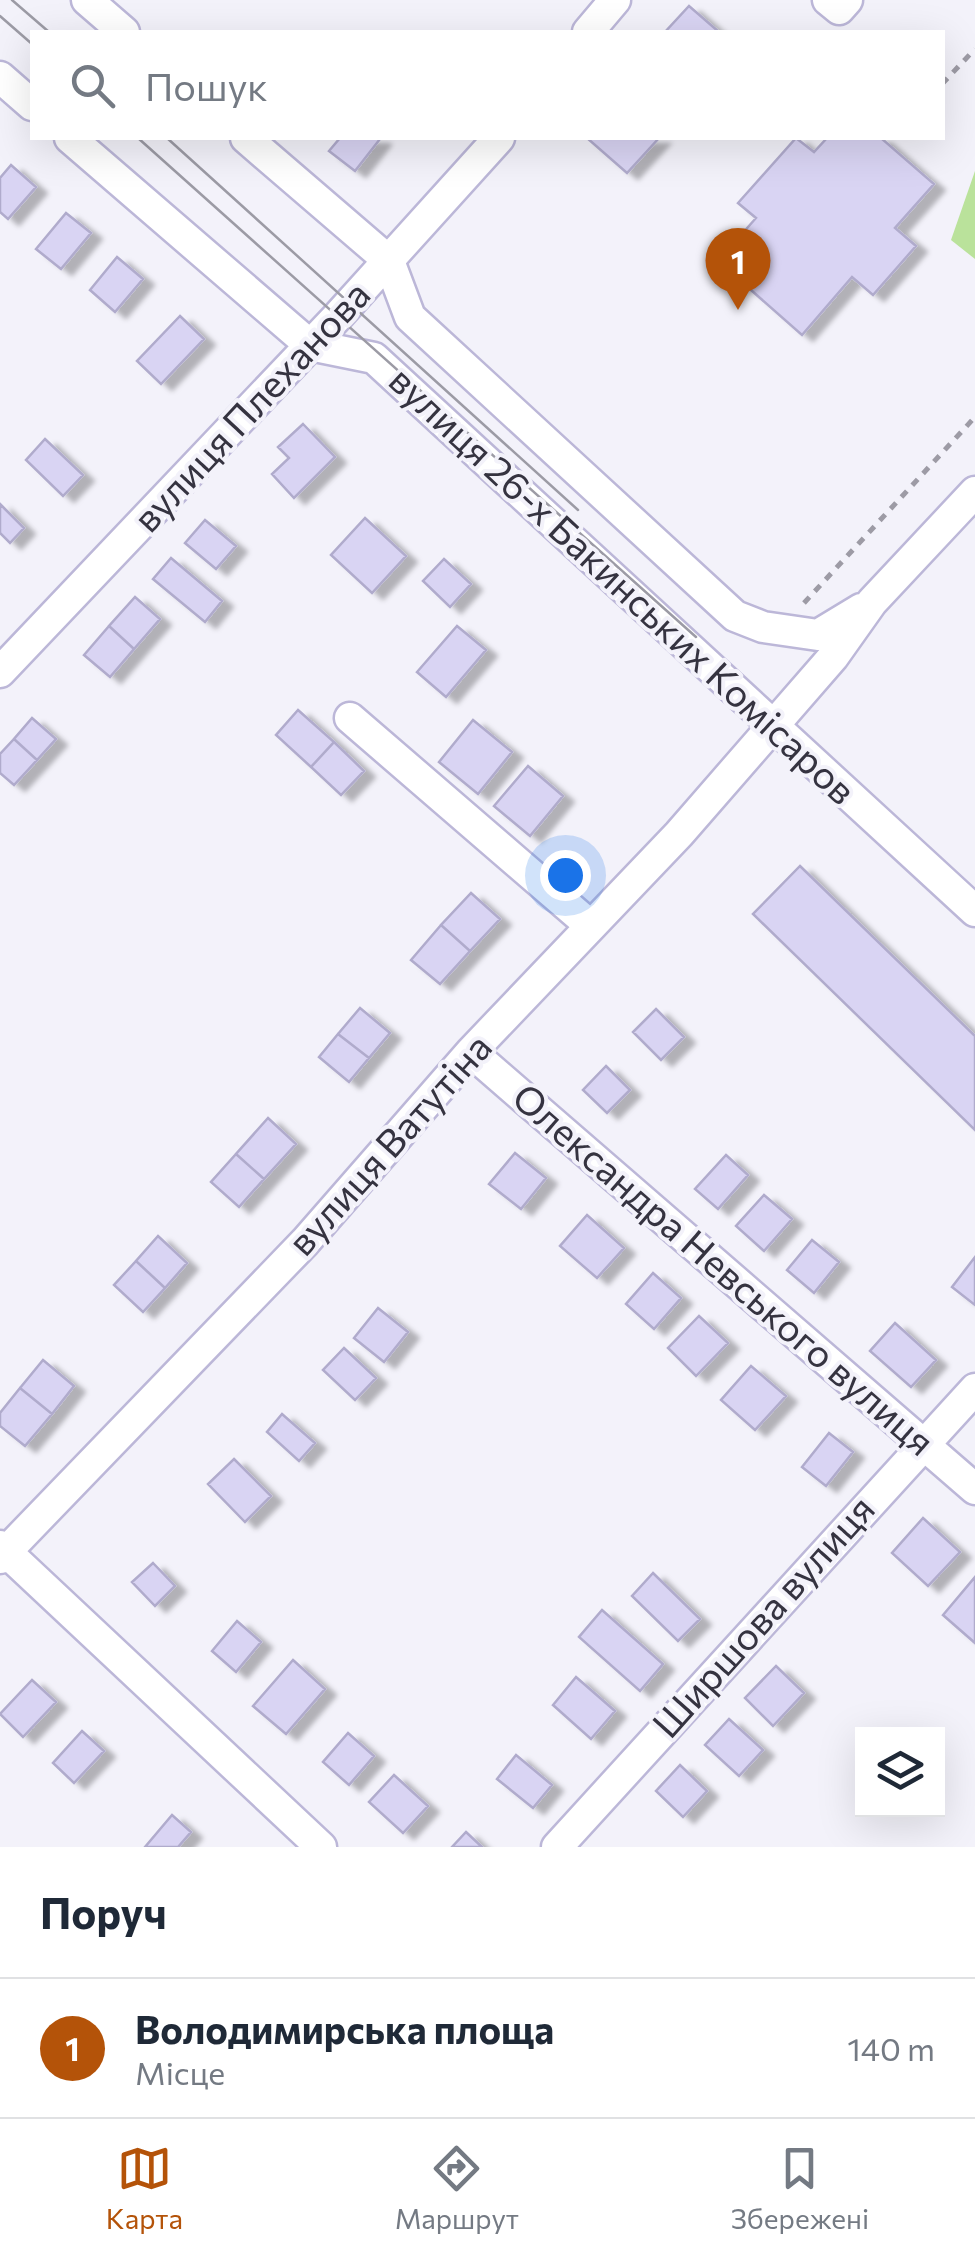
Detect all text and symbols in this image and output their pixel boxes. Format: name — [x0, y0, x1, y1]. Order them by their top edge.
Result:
search box — [30, 30, 945, 140]
icon: search — [65, 58, 120, 113]
text: Пошук — [145, 62, 268, 109]
pin: 1 — [706, 228, 770, 310]
street label: вулиця Плеханова — [122, 270, 379, 541]
street label: вулиця 26-х Бакинських Комісаров — [381, 355, 867, 813]
your location — [540, 850, 591, 901]
street label: вулиця Ватутіна — [276, 1023, 500, 1264]
street label: Олександра Невського вулиця — [504, 1072, 945, 1464]
street label: Ширшова вулиця — [641, 1485, 883, 1746]
map controls — [855, 1727, 945, 1817]
button: layers — [855, 1727, 945, 1817]
text: Поруч — [40, 1886, 167, 1938]
text: Володимирська площа — [135, 2005, 554, 2052]
text: 1 — [65, 2028, 80, 2068]
text: 140 m — [847, 2028, 935, 2068]
text: Місце — [135, 2052, 225, 2092]
tab: Карта — [106, 2141, 183, 2235]
tab: Маршрут — [395, 2141, 519, 2235]
tab: Збережені — [731, 2141, 869, 2235]

